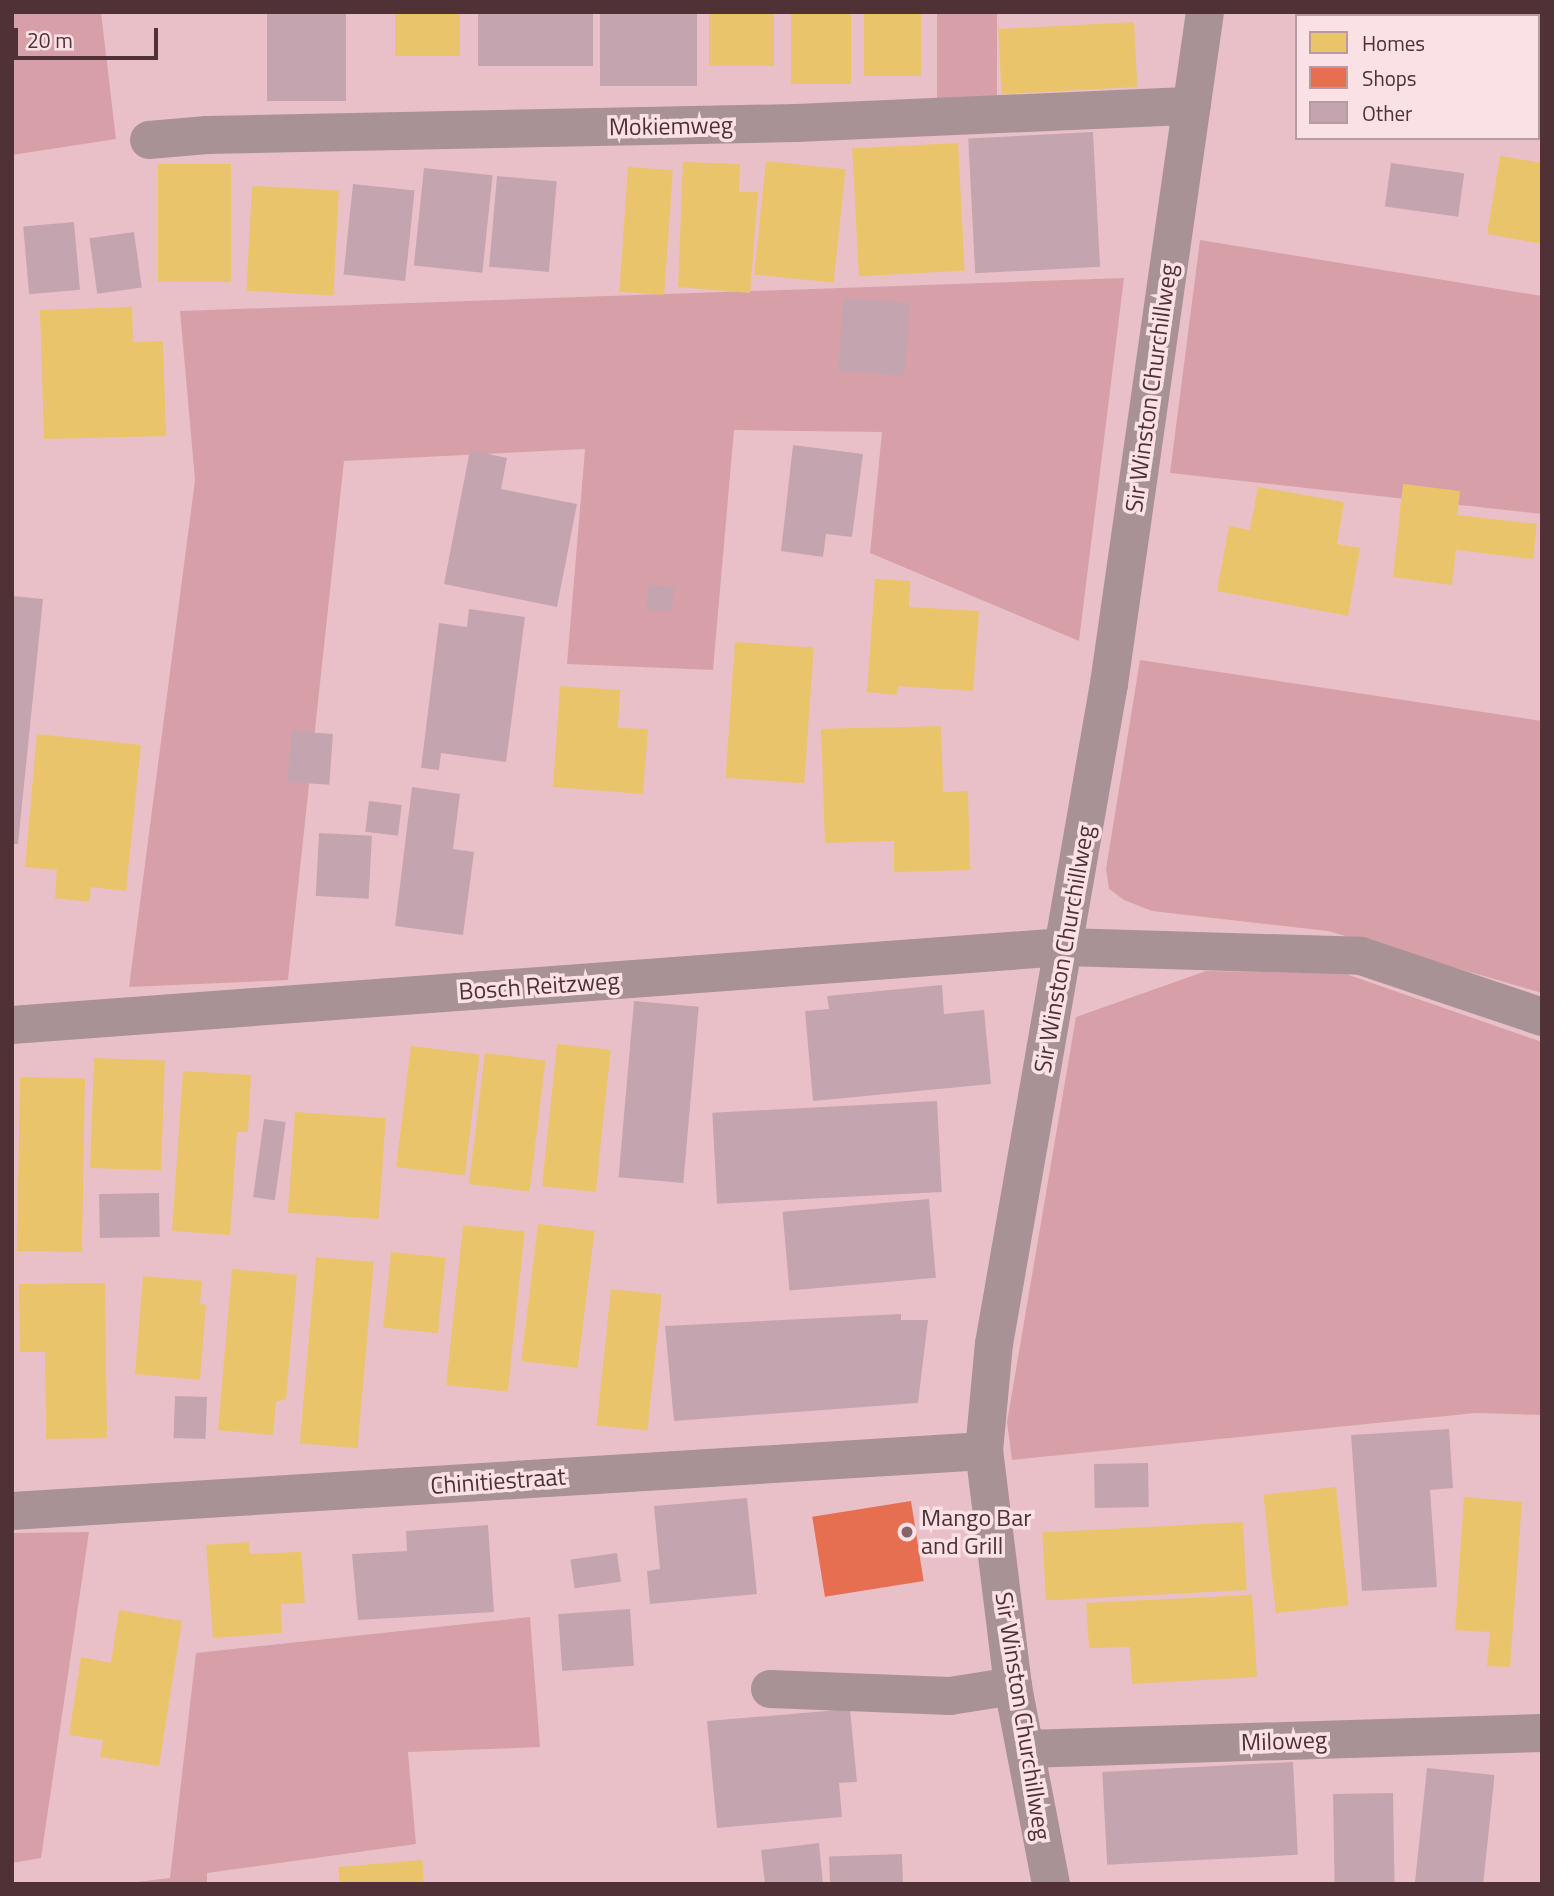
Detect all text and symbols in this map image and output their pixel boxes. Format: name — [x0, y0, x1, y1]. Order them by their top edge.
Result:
scale bar — [18, 14, 161, 58]
legend — [1295, 14, 1540, 140]
text: 20 m — [27, 24, 73, 56]
text: Homes — [1362, 27, 1425, 59]
text: Shops — [1362, 62, 1417, 94]
text: Other — [1362, 97, 1412, 129]
street label: Mokiemweg — [609, 111, 733, 141]
street label: Sir Winston Churchillweg — [1119, 262, 1183, 514]
street label: Sir Winston Churchillweg — [1028, 823, 1100, 1075]
street label: Bosch Reitzweg — [458, 966, 620, 1006]
street label: Chinitiestraat — [429, 1462, 567, 1500]
place label: Mango Bar and Grill — [921, 1504, 1031, 1560]
marker: Mango Bar and Grill — [899, 1524, 915, 1540]
street label: Sir Winston Churchillweg — [989, 1590, 1057, 1842]
street label: Miloweg — [1240, 1725, 1328, 1757]

